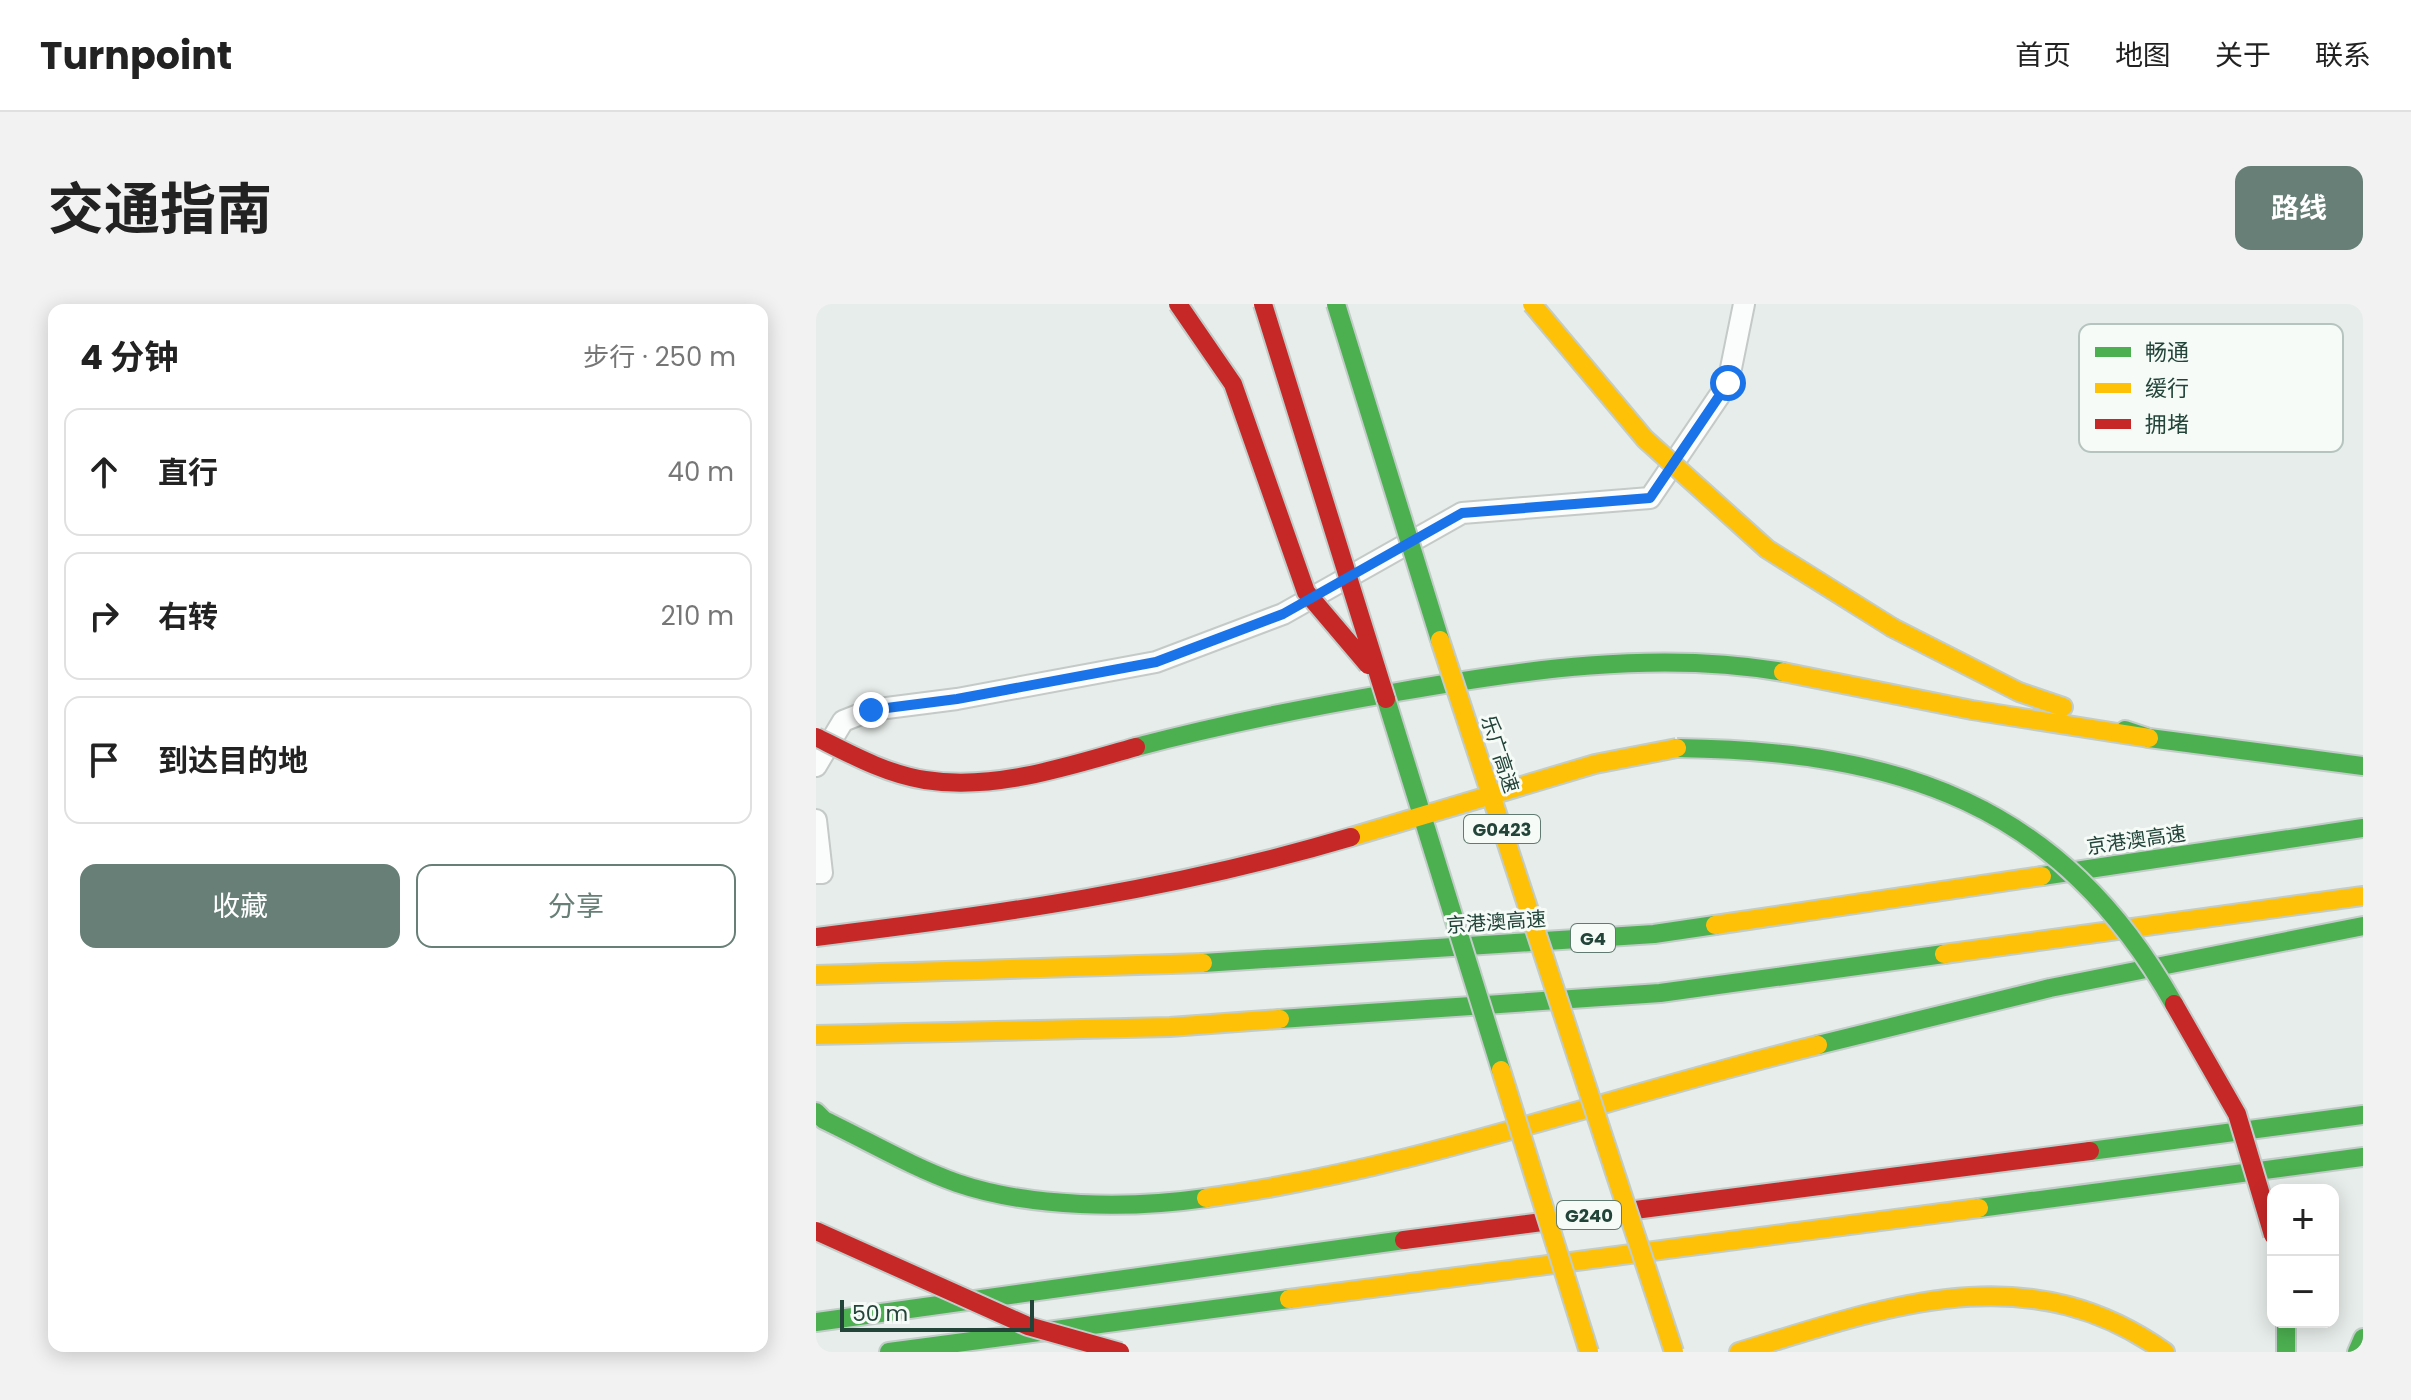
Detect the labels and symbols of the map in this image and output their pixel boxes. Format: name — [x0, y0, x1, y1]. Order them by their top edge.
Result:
legend — [2079, 324, 2343, 452]
text: 畅通 — [2145, 337, 2189, 368]
route start — [1710, 365, 1746, 401]
text: 缓行 — [2145, 373, 2189, 404]
text: 拥堵 — [2145, 409, 2189, 440]
route end — [853, 692, 889, 728]
street label: 乐广高速 — [1474, 712, 1526, 796]
road number: G0423 — [1464, 815, 1540, 843]
street label: 京港澳高速 — [2085, 819, 2187, 861]
street label: 京港澳高速 — [1445, 905, 1547, 939]
road number: G4 — [1571, 924, 1615, 952]
road number: G240 — [1557, 1201, 1621, 1229]
scale bar — [840, 1296, 1034, 1332]

